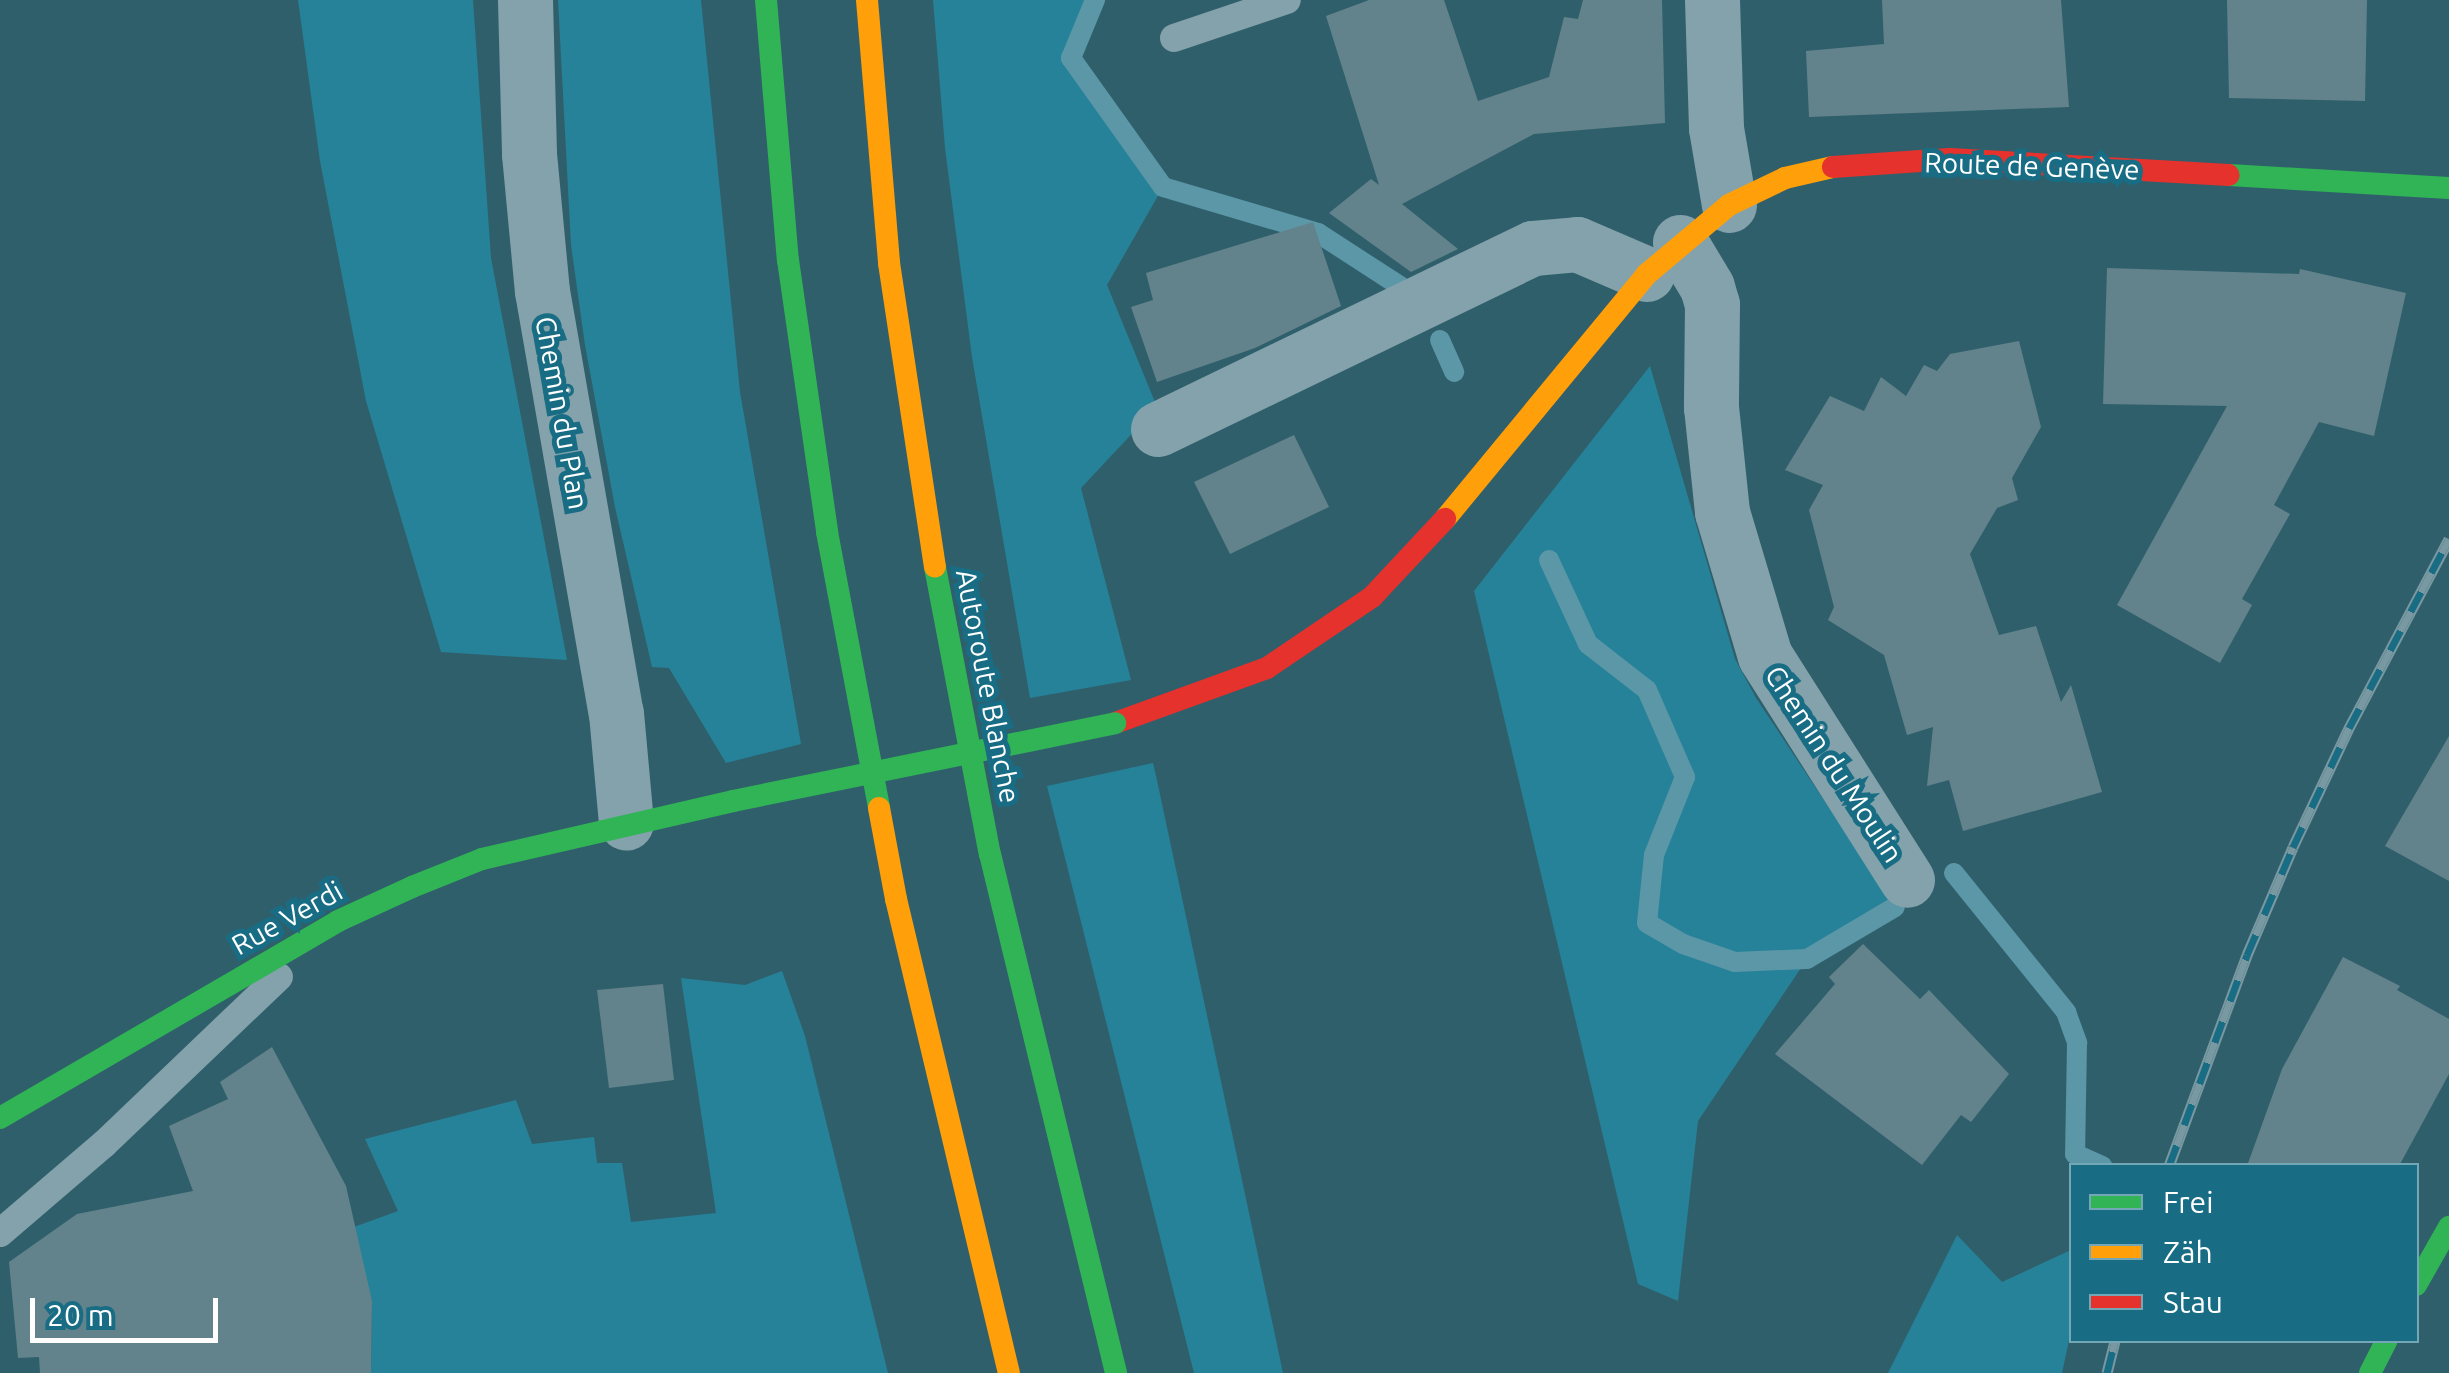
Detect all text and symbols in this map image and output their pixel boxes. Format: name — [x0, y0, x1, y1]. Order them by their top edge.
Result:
street label: Route de Genève — [1924, 145, 2140, 187]
street label: Chemin du Plan — [529, 314, 595, 512]
street label: Autoroute Blanche — [949, 566, 1027, 806]
street label: Chemin du Moulin — [1758, 659, 1910, 869]
street label: Rue Verdi — [226, 874, 348, 962]
legend — [2069, 1163, 2419, 1343]
text: Frei — [2163, 1185, 2213, 1219]
text: Zäh — [2163, 1235, 2213, 1269]
scale bar — [35, 1278, 222, 1340]
text: Stau — [2163, 1285, 2223, 1319]
text: 20 m — [47, 1298, 114, 1332]

